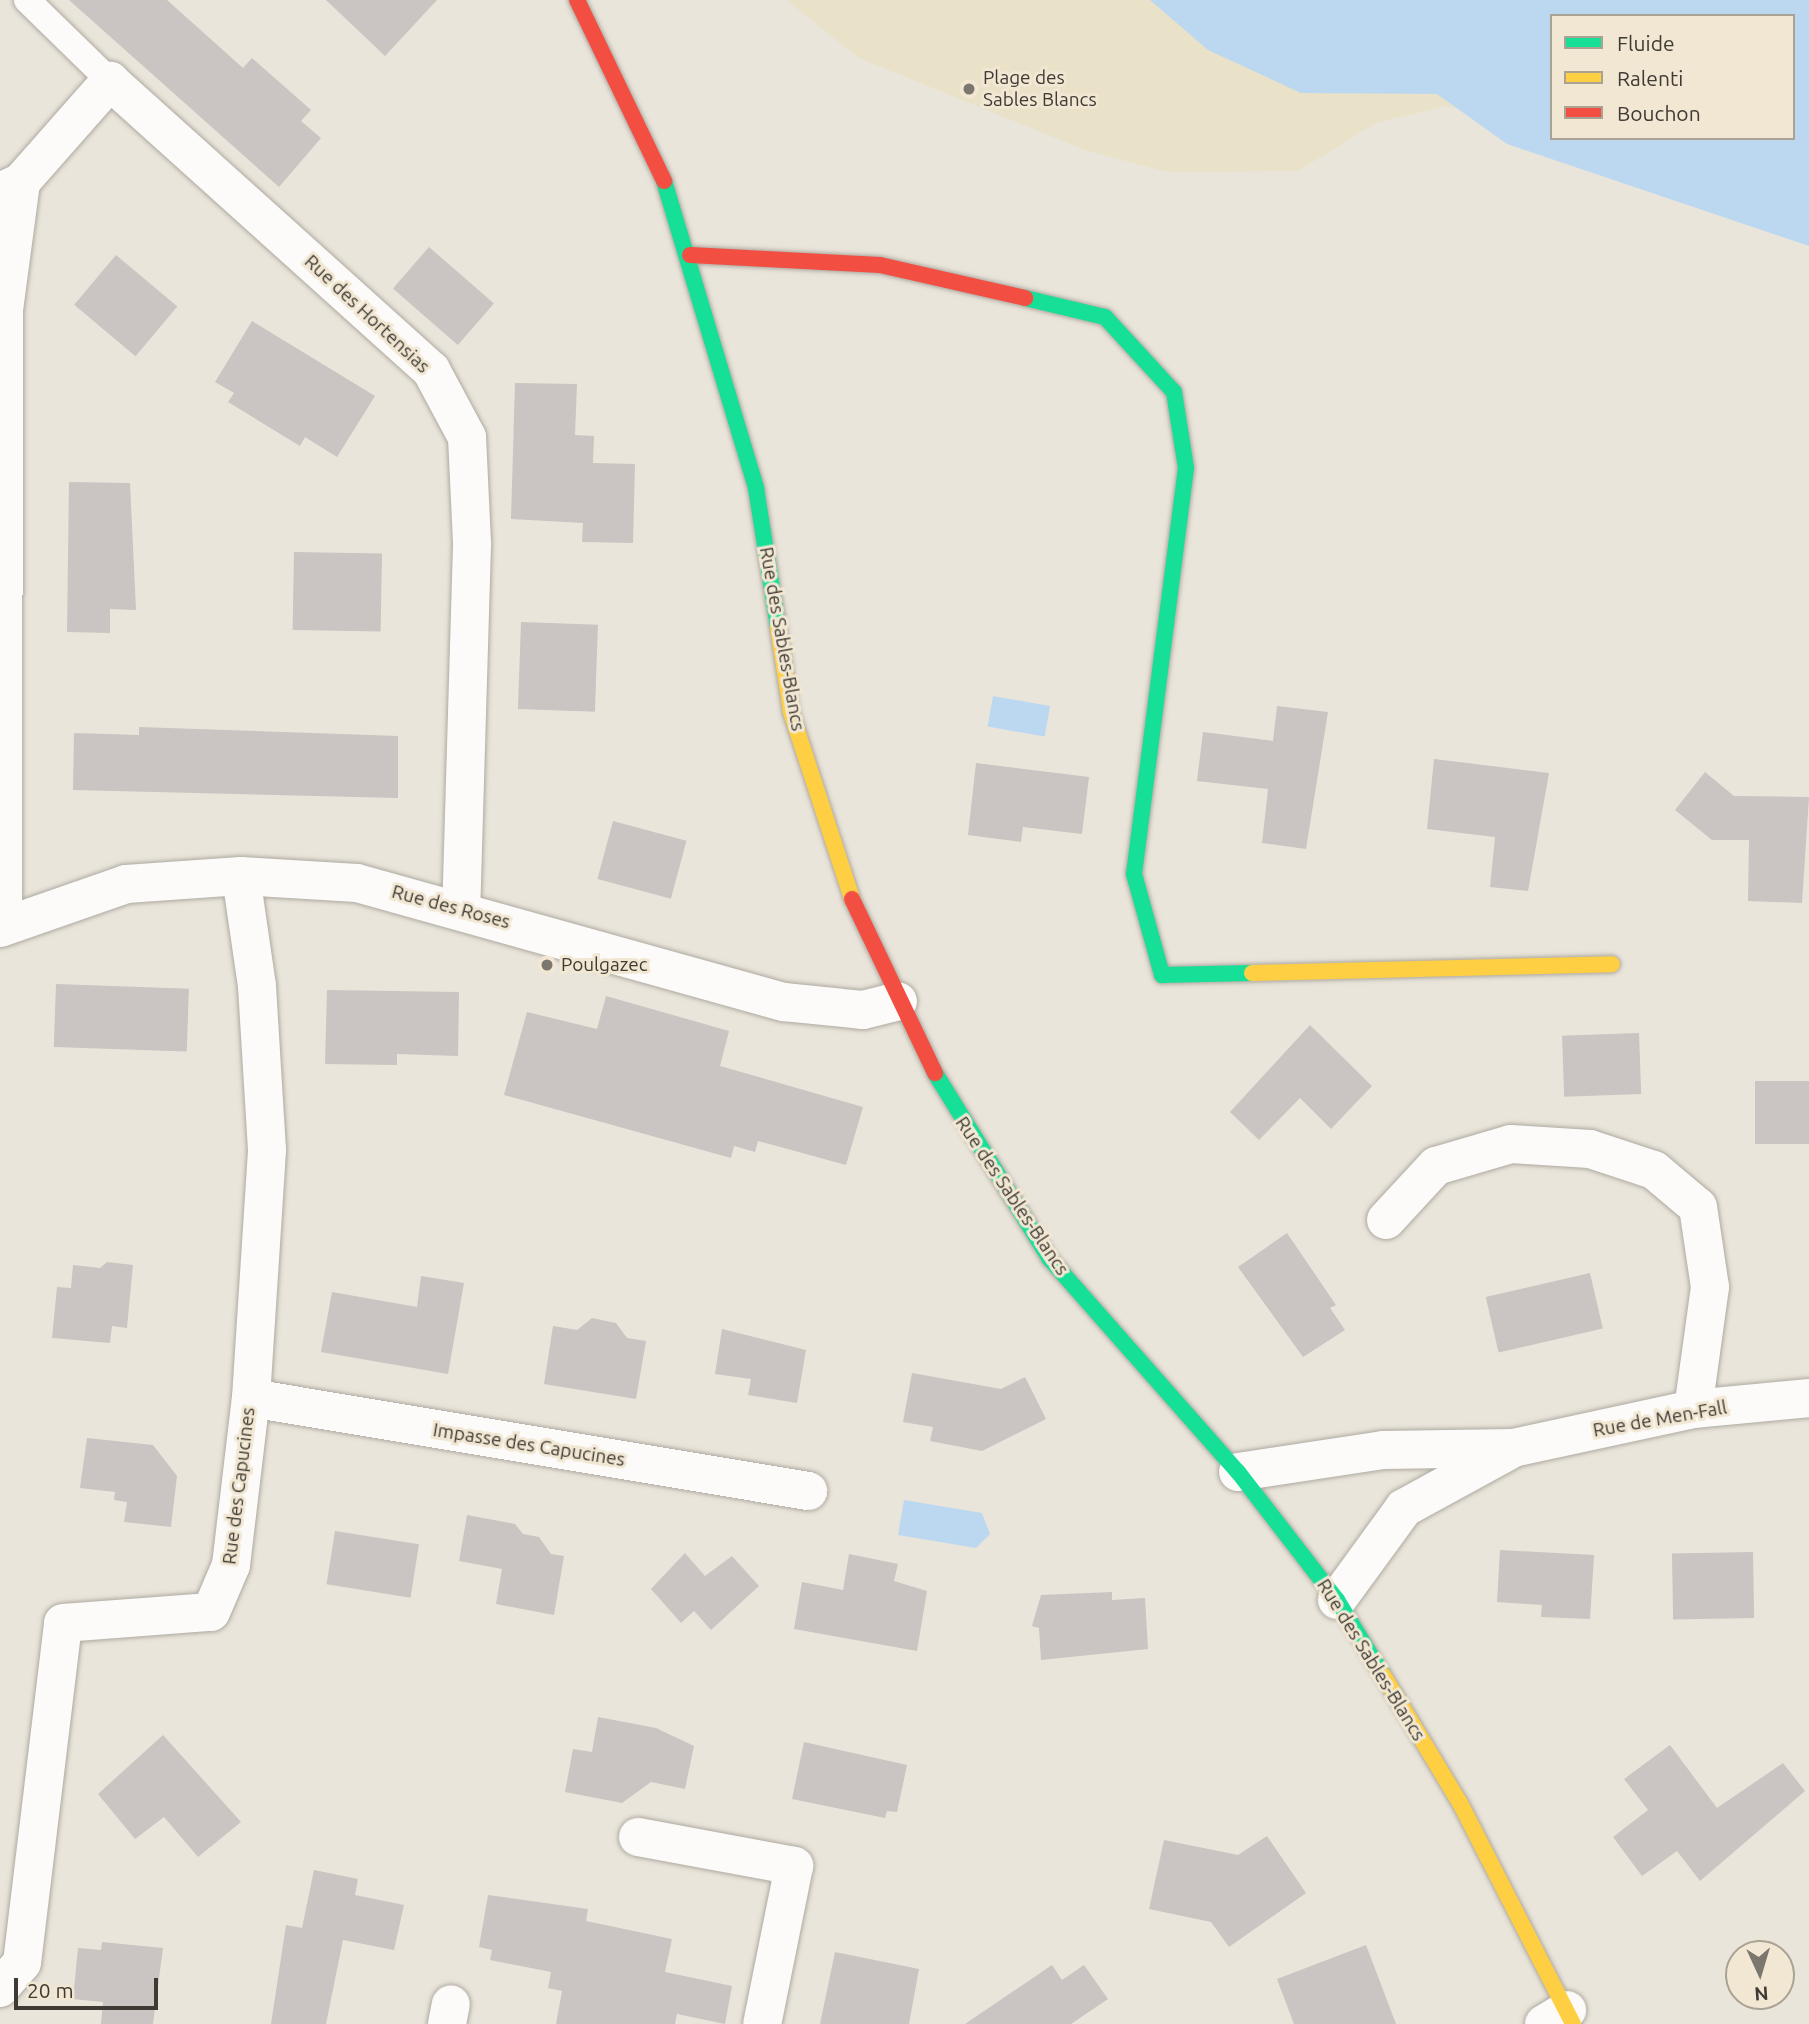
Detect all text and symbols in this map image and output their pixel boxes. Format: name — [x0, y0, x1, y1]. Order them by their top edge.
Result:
legend — [1550, 14, 1795, 140]
text: Fluide — [1617, 31, 1675, 55]
text: Ralenti — [1617, 66, 1683, 90]
place label: Plage des Sables Blancs — [983, 67, 1097, 111]
marker: Plage des Sables Blancs — [961, 81, 977, 97]
text: Bouchon — [1617, 101, 1701, 125]
street label: Rue des Hortensias — [300, 250, 434, 378]
street label: Rue des Sables-Blancs — [755, 545, 809, 733]
street label: Rue des Roses — [389, 880, 513, 934]
place label: Poulgazec — [561, 954, 648, 976]
marker: Poulgazec — [539, 957, 555, 973]
street label: Rue des Sables-Blancs — [950, 1112, 1074, 1280]
street label: Rue de Men-Fall — [1591, 1396, 1729, 1442]
street label: Rue des Capucines — [218, 1406, 260, 1566]
street label: Impasse des Capucines — [431, 1419, 627, 1471]
street label: Rue des Sables-Blancs — [1312, 1575, 1430, 1745]
north arrow — [1725, 1940, 1795, 2010]
scale bar — [18, 1965, 161, 2009]
text: 20 m — [27, 1978, 74, 2002]
text: N — [1753, 1982, 1769, 2005]

